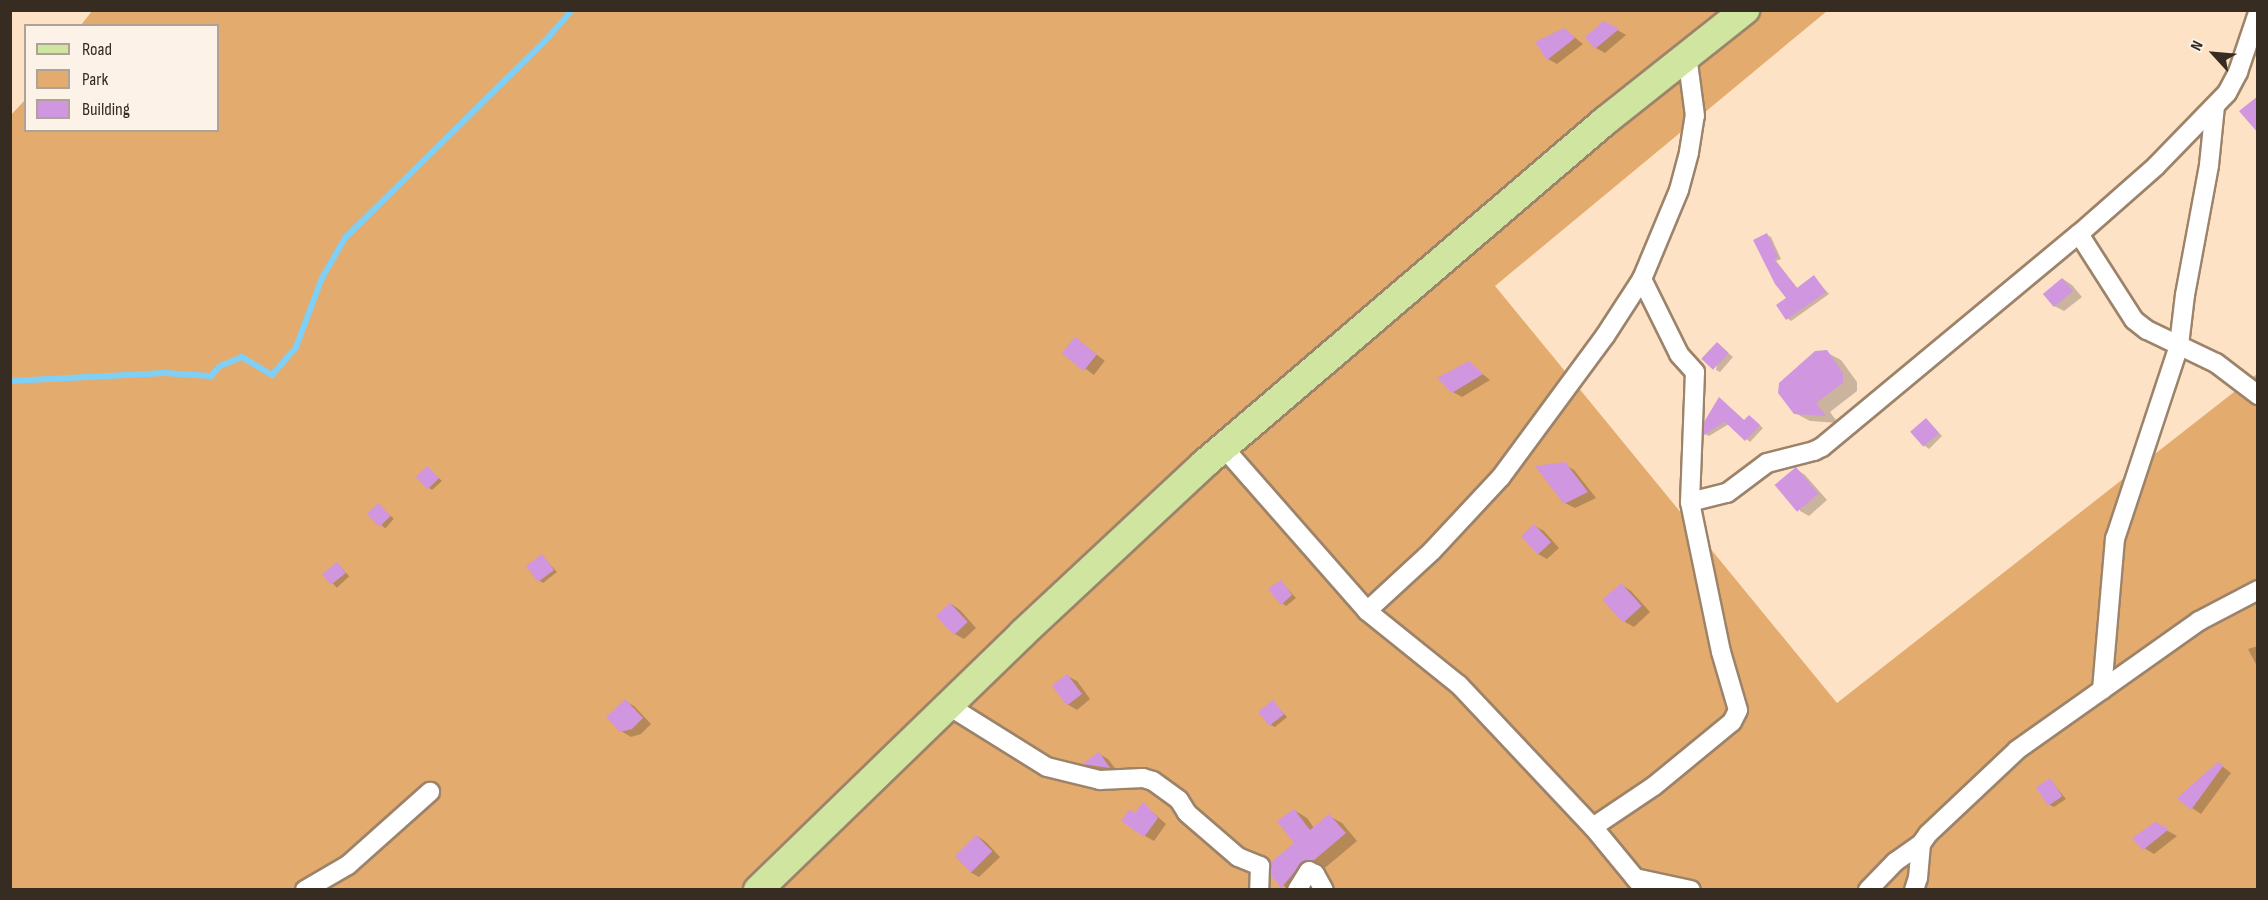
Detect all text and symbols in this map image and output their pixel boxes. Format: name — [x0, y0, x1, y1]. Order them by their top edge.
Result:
legend — [24, 24, 219, 132]
north arrow — [2184, 24, 2244, 84]
text: N — [2187, 38, 2208, 54]
text: Road — [82, 39, 112, 60]
text: Park — [82, 69, 108, 90]
text: Building — [82, 99, 130, 120]

